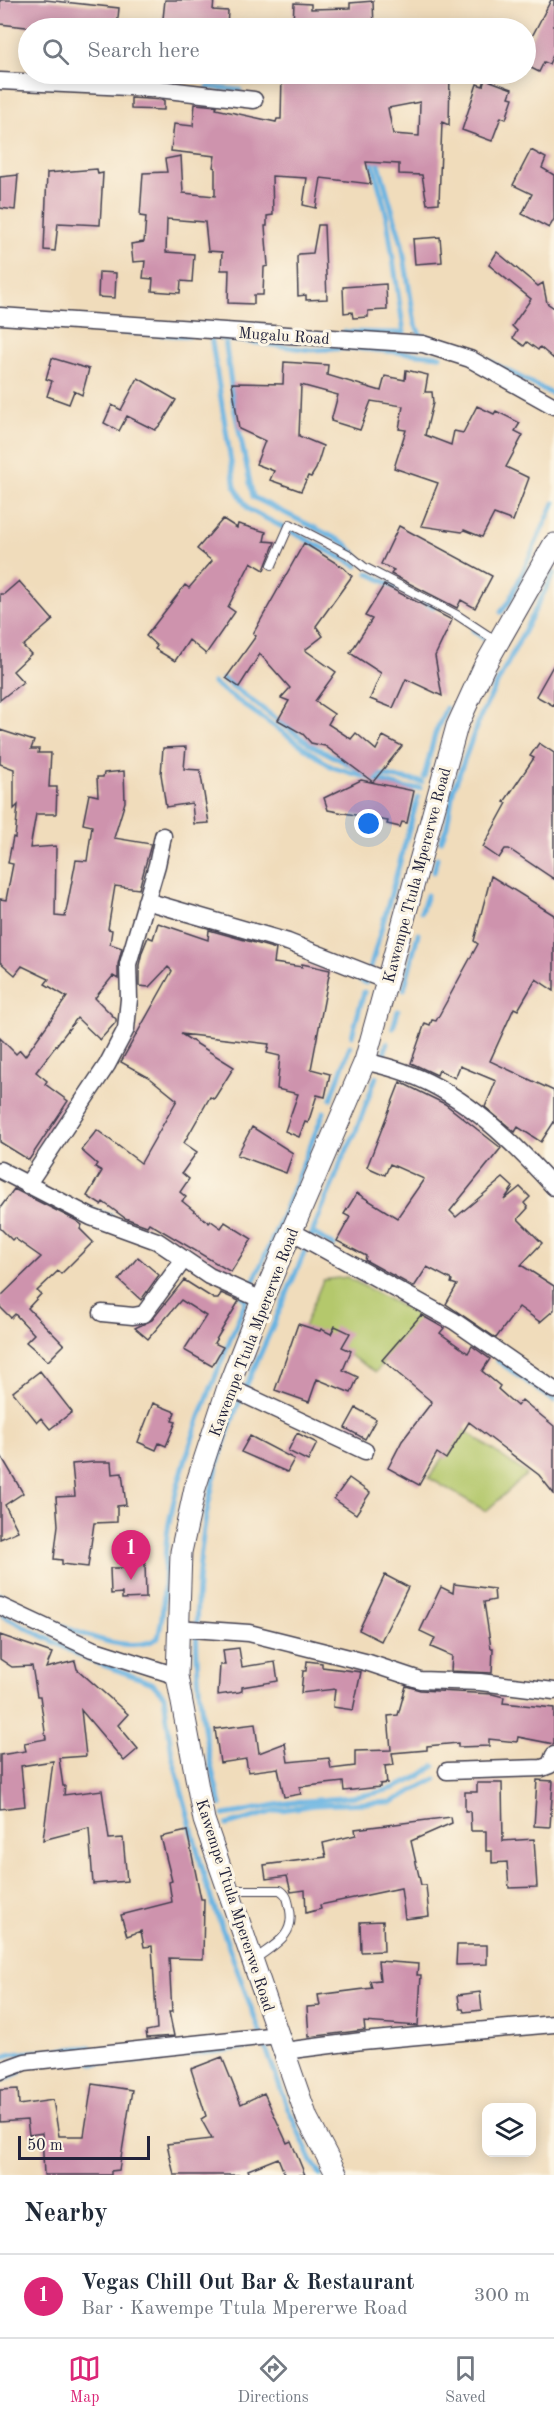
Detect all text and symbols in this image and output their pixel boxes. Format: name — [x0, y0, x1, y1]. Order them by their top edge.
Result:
search box — [18, 18, 536, 84]
icon: search — [39, 35, 72, 68]
text: Search here — [87, 40, 200, 62]
street label: Mugalu Road — [238, 326, 330, 348]
street label: Kawempe Ttula Mpererwe Road — [381, 766, 454, 985]
your location — [354, 809, 383, 838]
street label: Kawempe Ttula Mpererwe Road — [208, 1226, 302, 1439]
pin: 1 — [112, 1530, 150, 1580]
street label: Kawempe Ttula Mpererwe Road — [192, 1797, 276, 2014]
map controls — [482, 2103, 536, 2157]
button: layers — [482, 2103, 536, 2157]
scale bar — [18, 2133, 150, 2160]
text: 50 m — [27, 2138, 63, 2154]
text: Nearby — [24, 2201, 108, 2227]
text: Vegas Chill Out Bar & Restaurant — [81, 2272, 414, 2294]
text: 1 — [38, 2286, 49, 2306]
text: 300 m — [474, 2286, 530, 2306]
text: Bar · Kawempe Ttula Mpererwe Road — [81, 2299, 408, 2319]
tab: Map — [68, 2352, 101, 2408]
tab: Directions — [238, 2352, 309, 2408]
tab: Saved — [445, 2352, 486, 2408]

